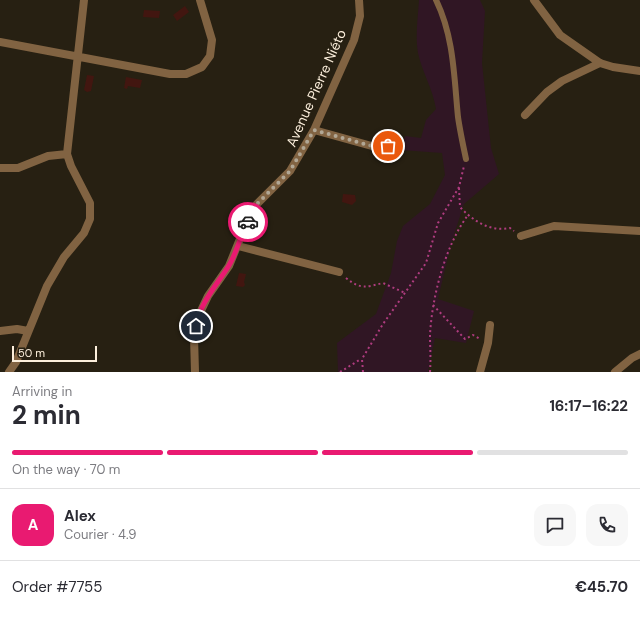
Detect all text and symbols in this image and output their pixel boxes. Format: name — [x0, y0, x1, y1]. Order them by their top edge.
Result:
street label: Avenue Pierre Niéto — [282, 26, 350, 150]
pin — [371, 129, 405, 163]
icon: bag — [377, 135, 399, 157]
courier — [228, 202, 268, 242]
icon: car — [237, 211, 259, 233]
pin — [179, 309, 213, 343]
icon: home — [185, 315, 207, 337]
scale bar — [12, 344, 97, 363]
text: 50 m — [18, 346, 45, 360]
text: Arriving in — [12, 383, 72, 400]
text: 16:17–16:22 — [549, 396, 628, 416]
text: 2 min — [12, 398, 81, 432]
text: On the way · 70 m — [12, 461, 120, 478]
button: chat — [534, 504, 576, 546]
button: phone — [586, 504, 628, 546]
text: Alex — [64, 506, 96, 526]
text: A — [28, 515, 38, 535]
text: Courier · 4.9 — [64, 526, 136, 543]
text: Order #7755 — [12, 577, 102, 597]
text: €45.70 — [575, 577, 628, 597]

